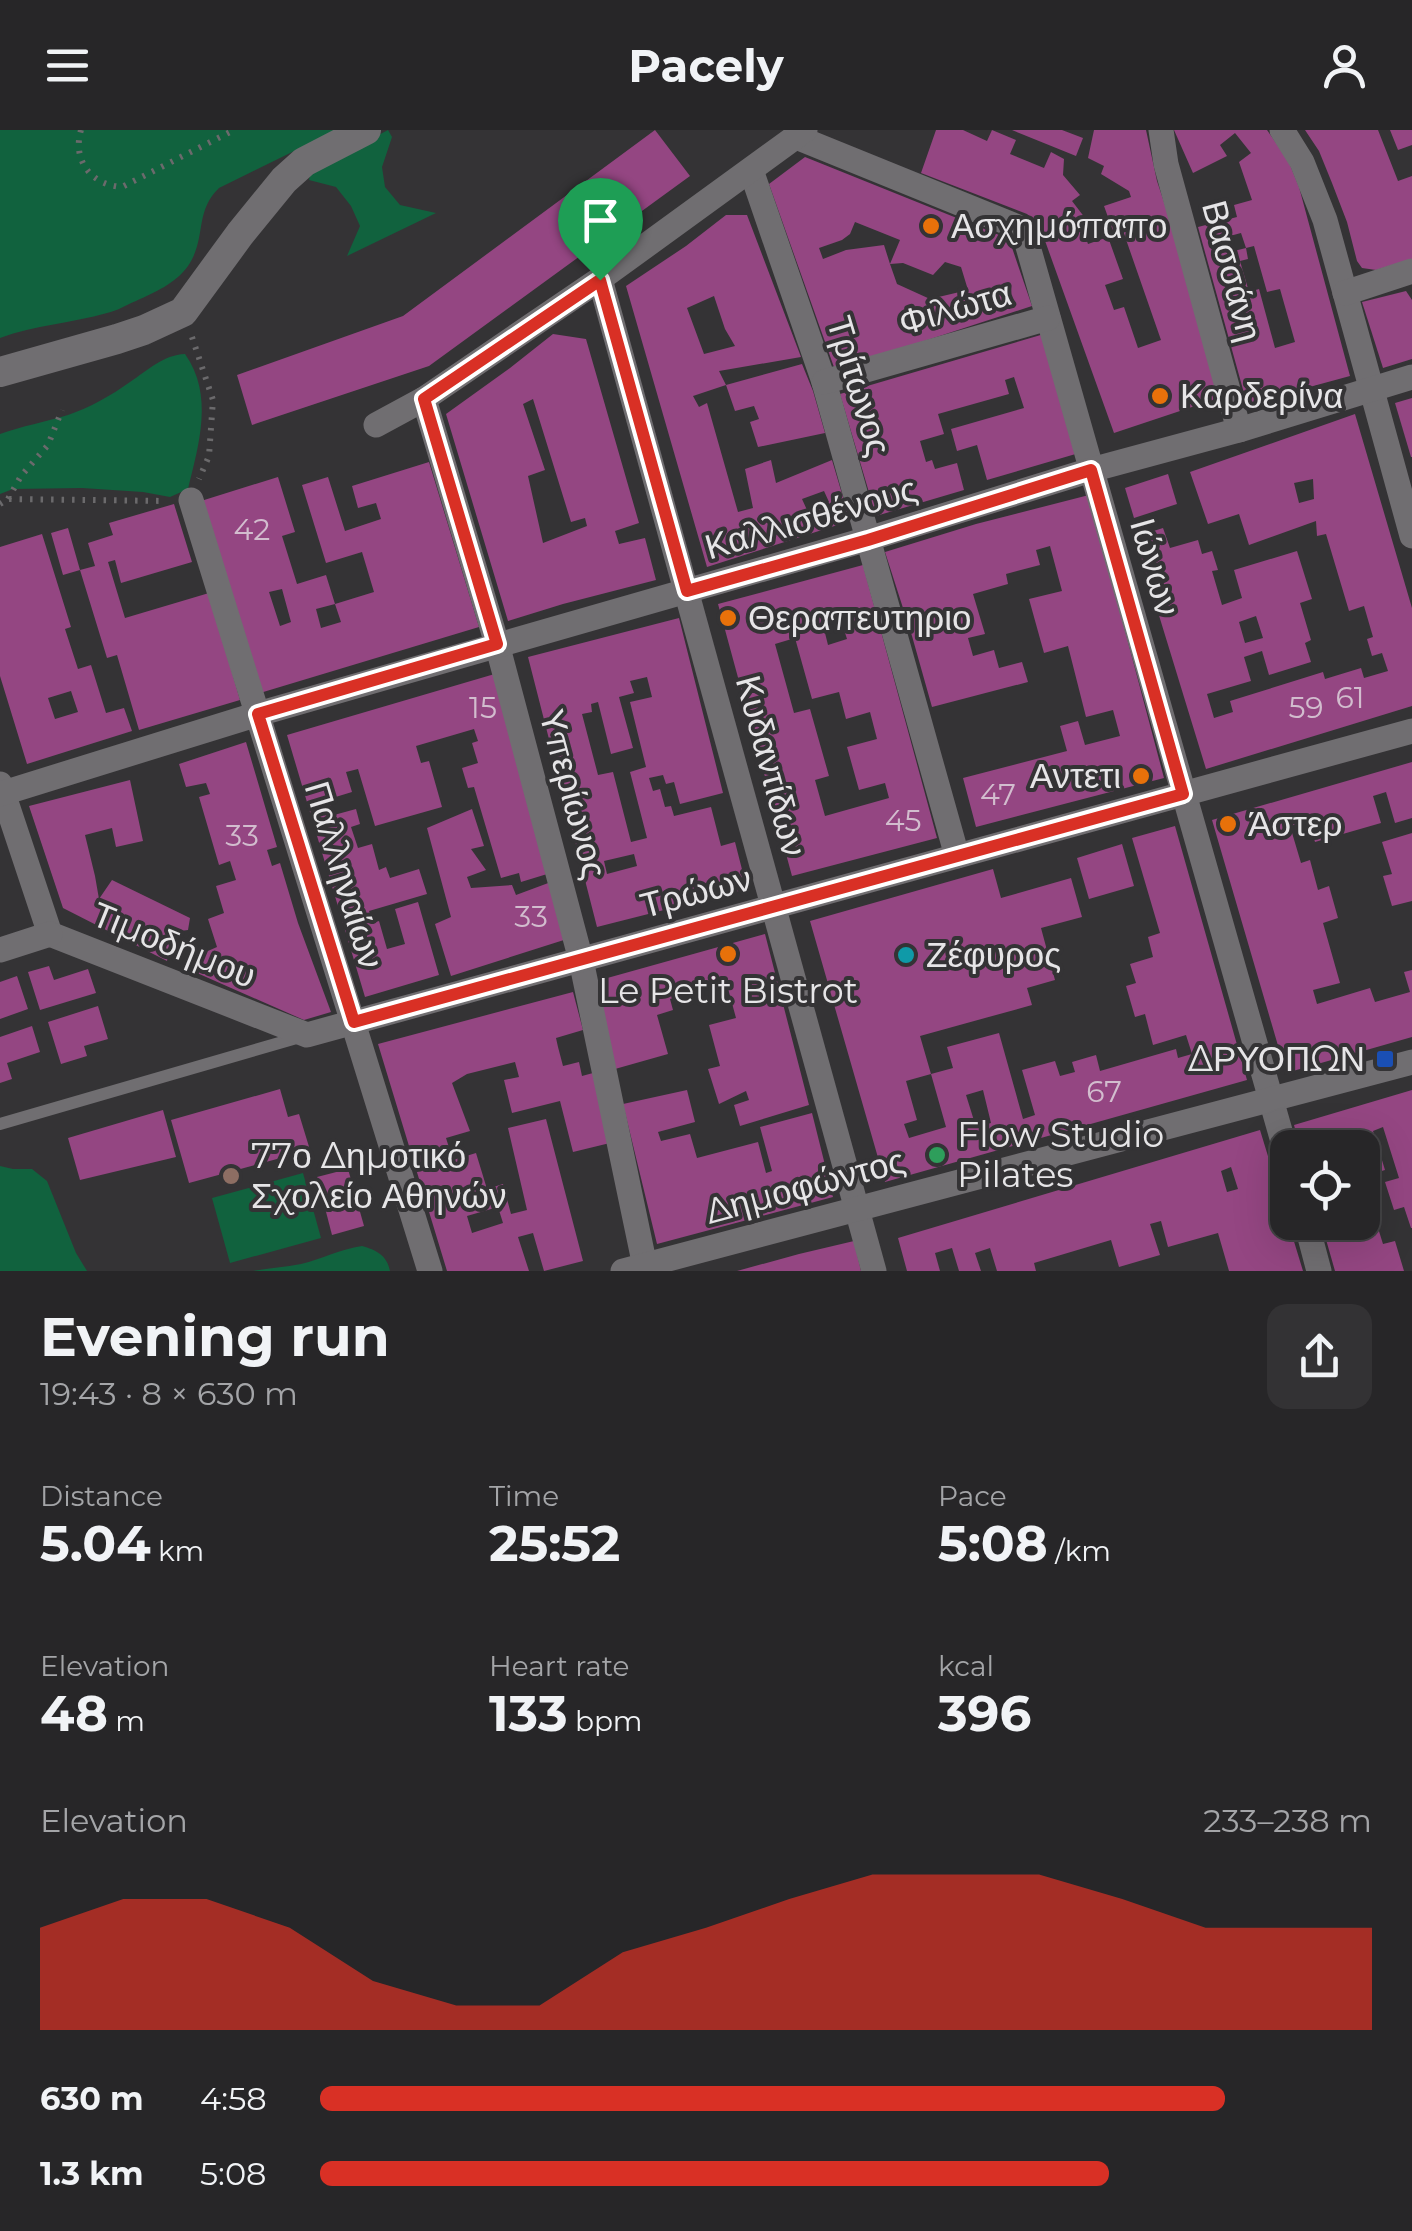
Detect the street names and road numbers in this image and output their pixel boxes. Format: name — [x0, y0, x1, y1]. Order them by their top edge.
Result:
street label: Βασσάνη — [1193, 196, 1272, 346]
street label: Φιλώτα — [894, 271, 1016, 344]
street label: Τρίτωνος — [818, 311, 901, 461]
street label: Καλλισθένους — [700, 467, 922, 568]
street label: Ιώνων — [1121, 513, 1190, 621]
street label: Κυδαντίδων — [727, 671, 816, 861]
street label: Υπερίωνος — [530, 705, 617, 883]
street label: Παλληναίων — [296, 776, 393, 974]
street label: Τρώων — [636, 856, 756, 927]
street label: Τιμοδήμου — [86, 892, 262, 997]
street label: Δημοφώντος — [700, 1138, 909, 1233]

